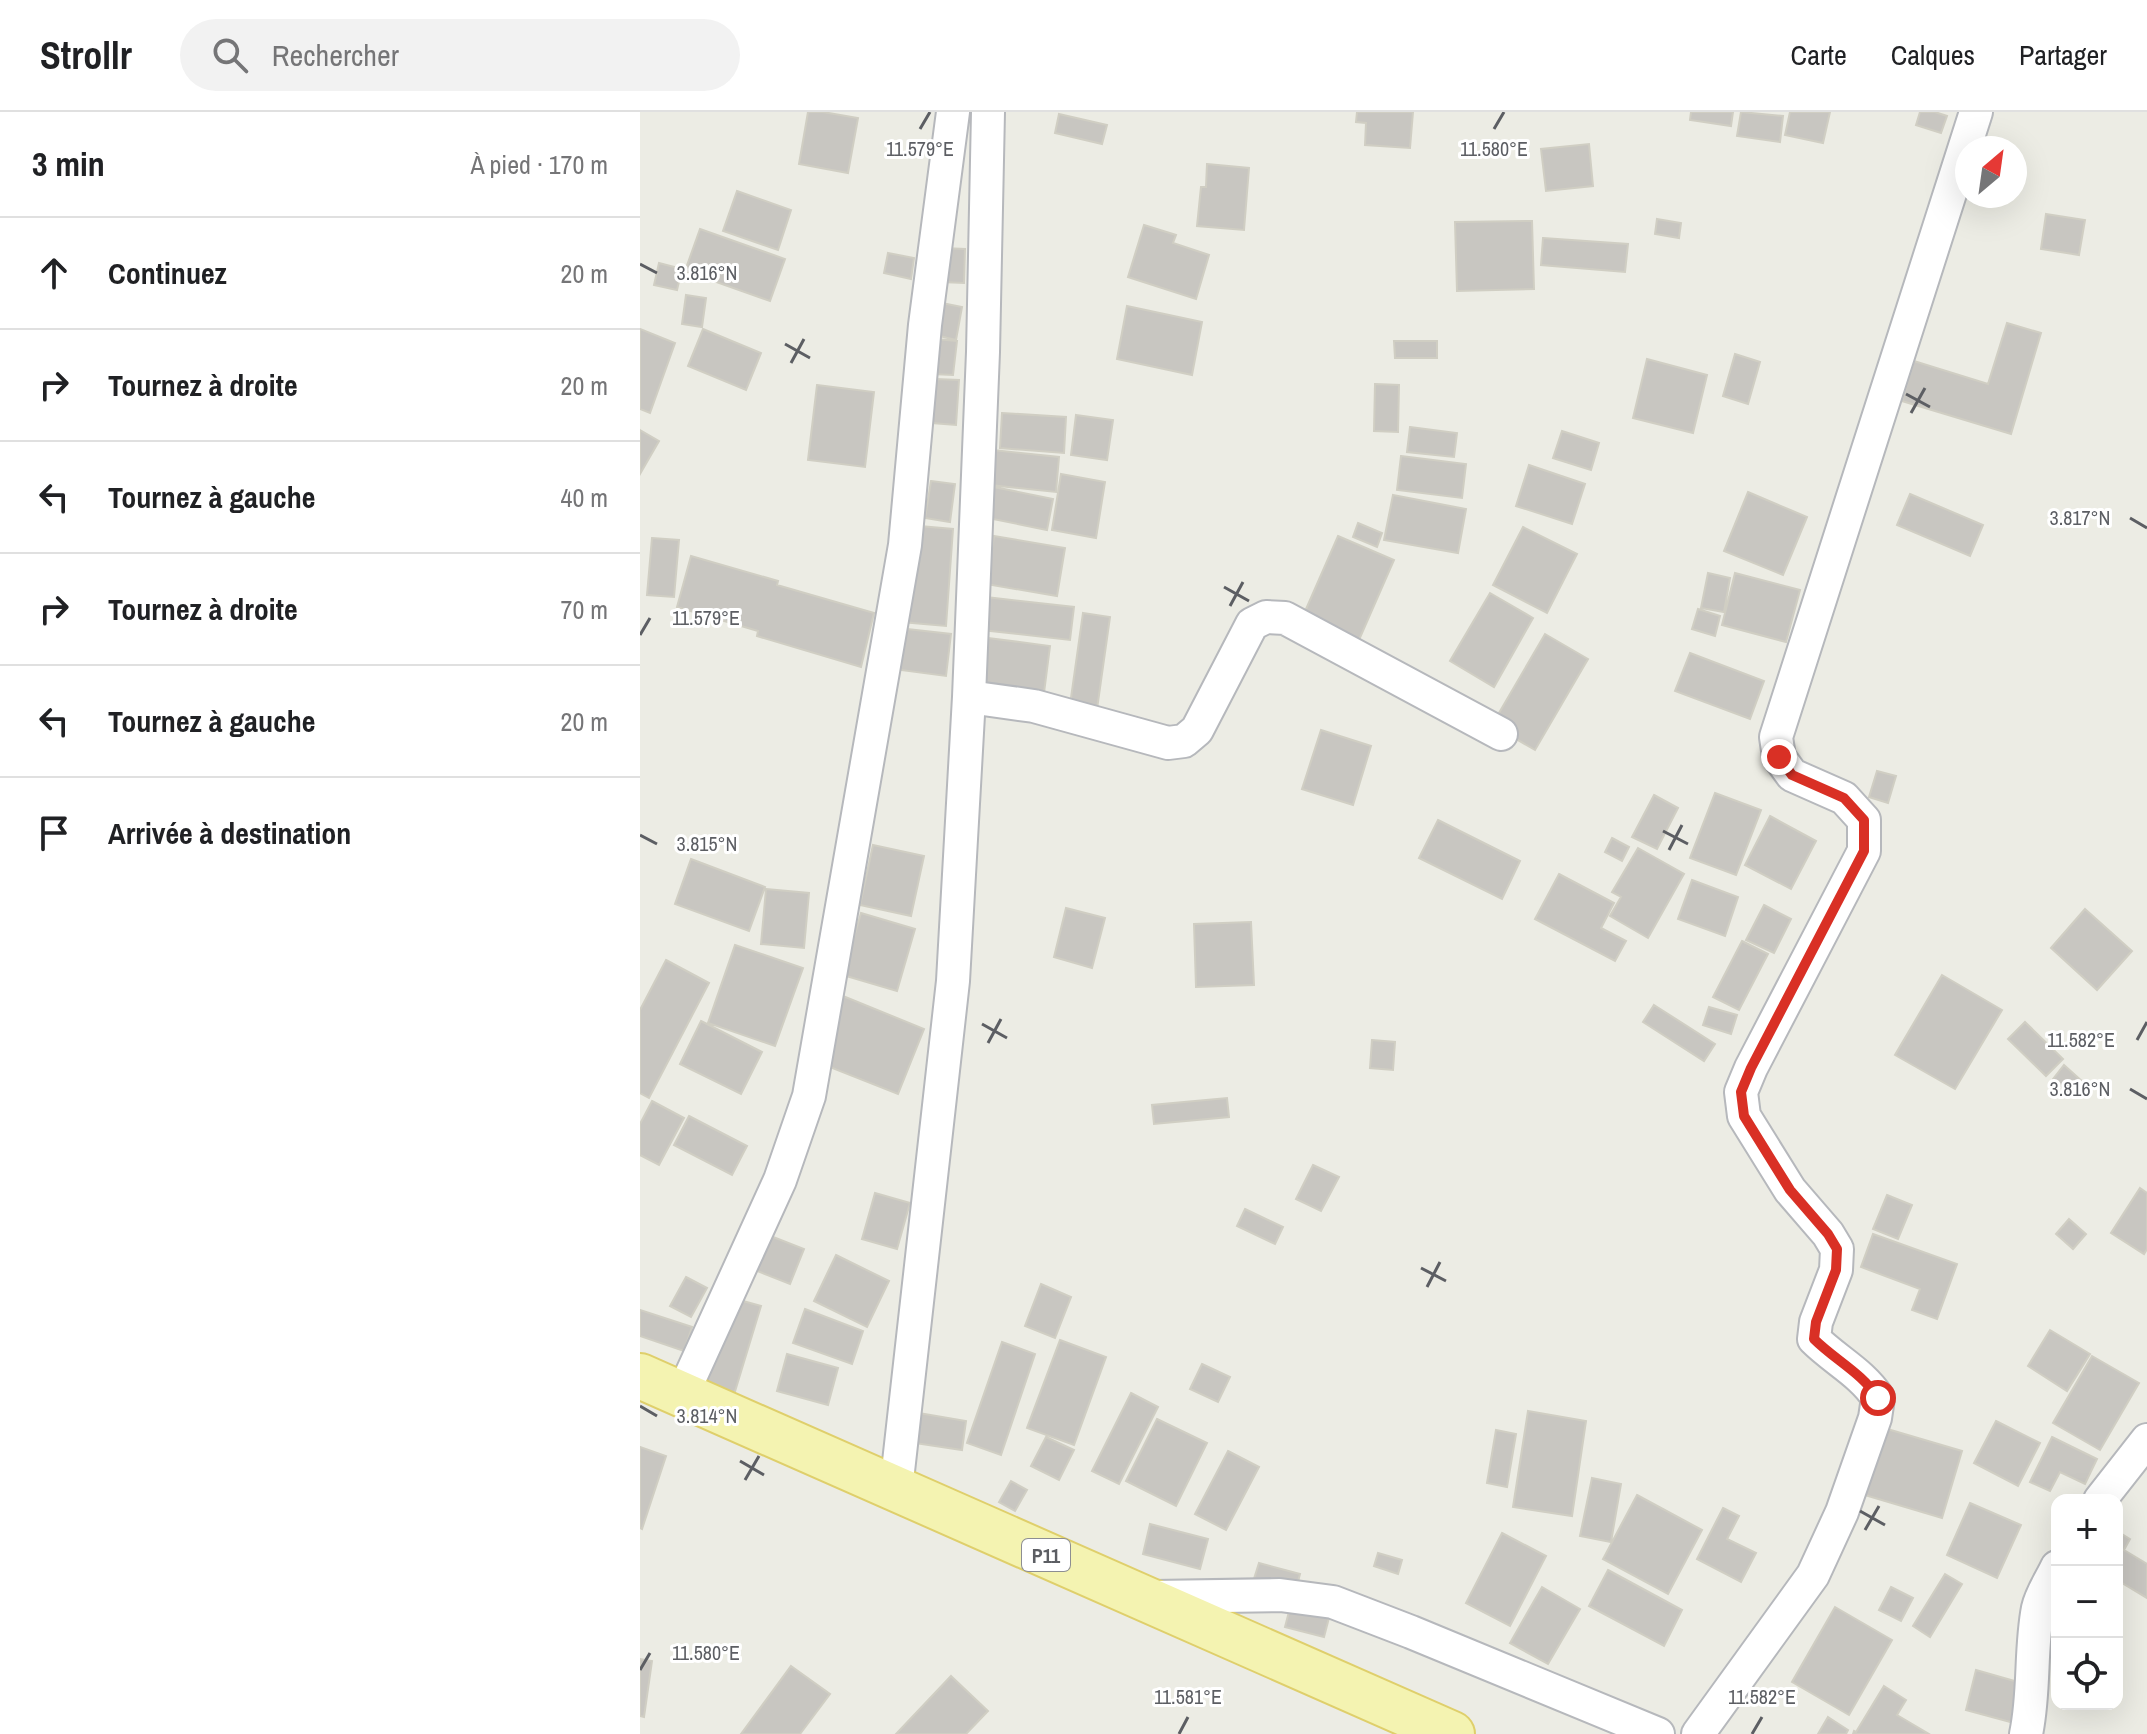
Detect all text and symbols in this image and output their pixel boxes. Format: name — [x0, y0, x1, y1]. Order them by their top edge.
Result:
search box — [180, 19, 740, 91]
text: Strollr — [40, 30, 132, 81]
icon: search — [208, 33, 252, 77]
text: Rechercher — [272, 35, 399, 75]
text: Carte — [1791, 36, 1847, 74]
text: Calques — [1891, 36, 1975, 74]
text: Partager — [2019, 36, 2107, 74]
text: 11.579°E — [886, 135, 954, 162]
text: 11.580°E — [1460, 135, 1528, 162]
north arrow — [1955, 136, 2027, 208]
text: 3 min — [32, 141, 105, 187]
text: À pied · 170 m — [470, 147, 608, 182]
icon: ahead — [32, 251, 76, 295]
text: Continuez — [108, 253, 227, 293]
text: 20 m — [561, 256, 608, 291]
text: 3.816°N — [677, 259, 737, 286]
icon: right — [32, 363, 76, 407]
text: Tournez à droite — [108, 365, 298, 405]
text: 20 m — [561, 368, 608, 403]
icon: left — [32, 475, 76, 519]
text: Tournez à gauche — [108, 477, 315, 517]
text: 40 m — [561, 480, 608, 515]
text: 3.817°N — [2050, 504, 2110, 531]
icon: right — [32, 587, 76, 631]
text: Tournez à droite — [108, 589, 298, 629]
text: 70 m — [561, 592, 608, 627]
text: 11.579°E — [672, 604, 740, 631]
icon: left — [32, 699, 76, 743]
text: Tournez à gauche — [108, 701, 315, 741]
text: 20 m — [561, 704, 608, 739]
route end — [1761, 739, 1797, 775]
icon: arrive — [32, 811, 76, 855]
text: Arrivée à destination — [108, 813, 351, 853]
text: 3.815°N — [677, 830, 737, 857]
text: 11.582°E — [2047, 1026, 2115, 1053]
text: 3.816°N — [2050, 1075, 2110, 1102]
route start — [1860, 1380, 1896, 1416]
text: 3.814°N — [677, 1402, 737, 1429]
map controls — [2051, 1494, 2123, 1710]
button: + — [2051, 1494, 2123, 1566]
road number: P11 — [1022, 1539, 1070, 1571]
button: − — [2051, 1566, 2123, 1638]
button: locate — [2051, 1638, 2123, 1710]
text: 11.580°E — [672, 1639, 740, 1666]
text: 11.581°E — [1154, 1683, 1222, 1710]
text: 11.582°E — [1728, 1683, 1796, 1710]

